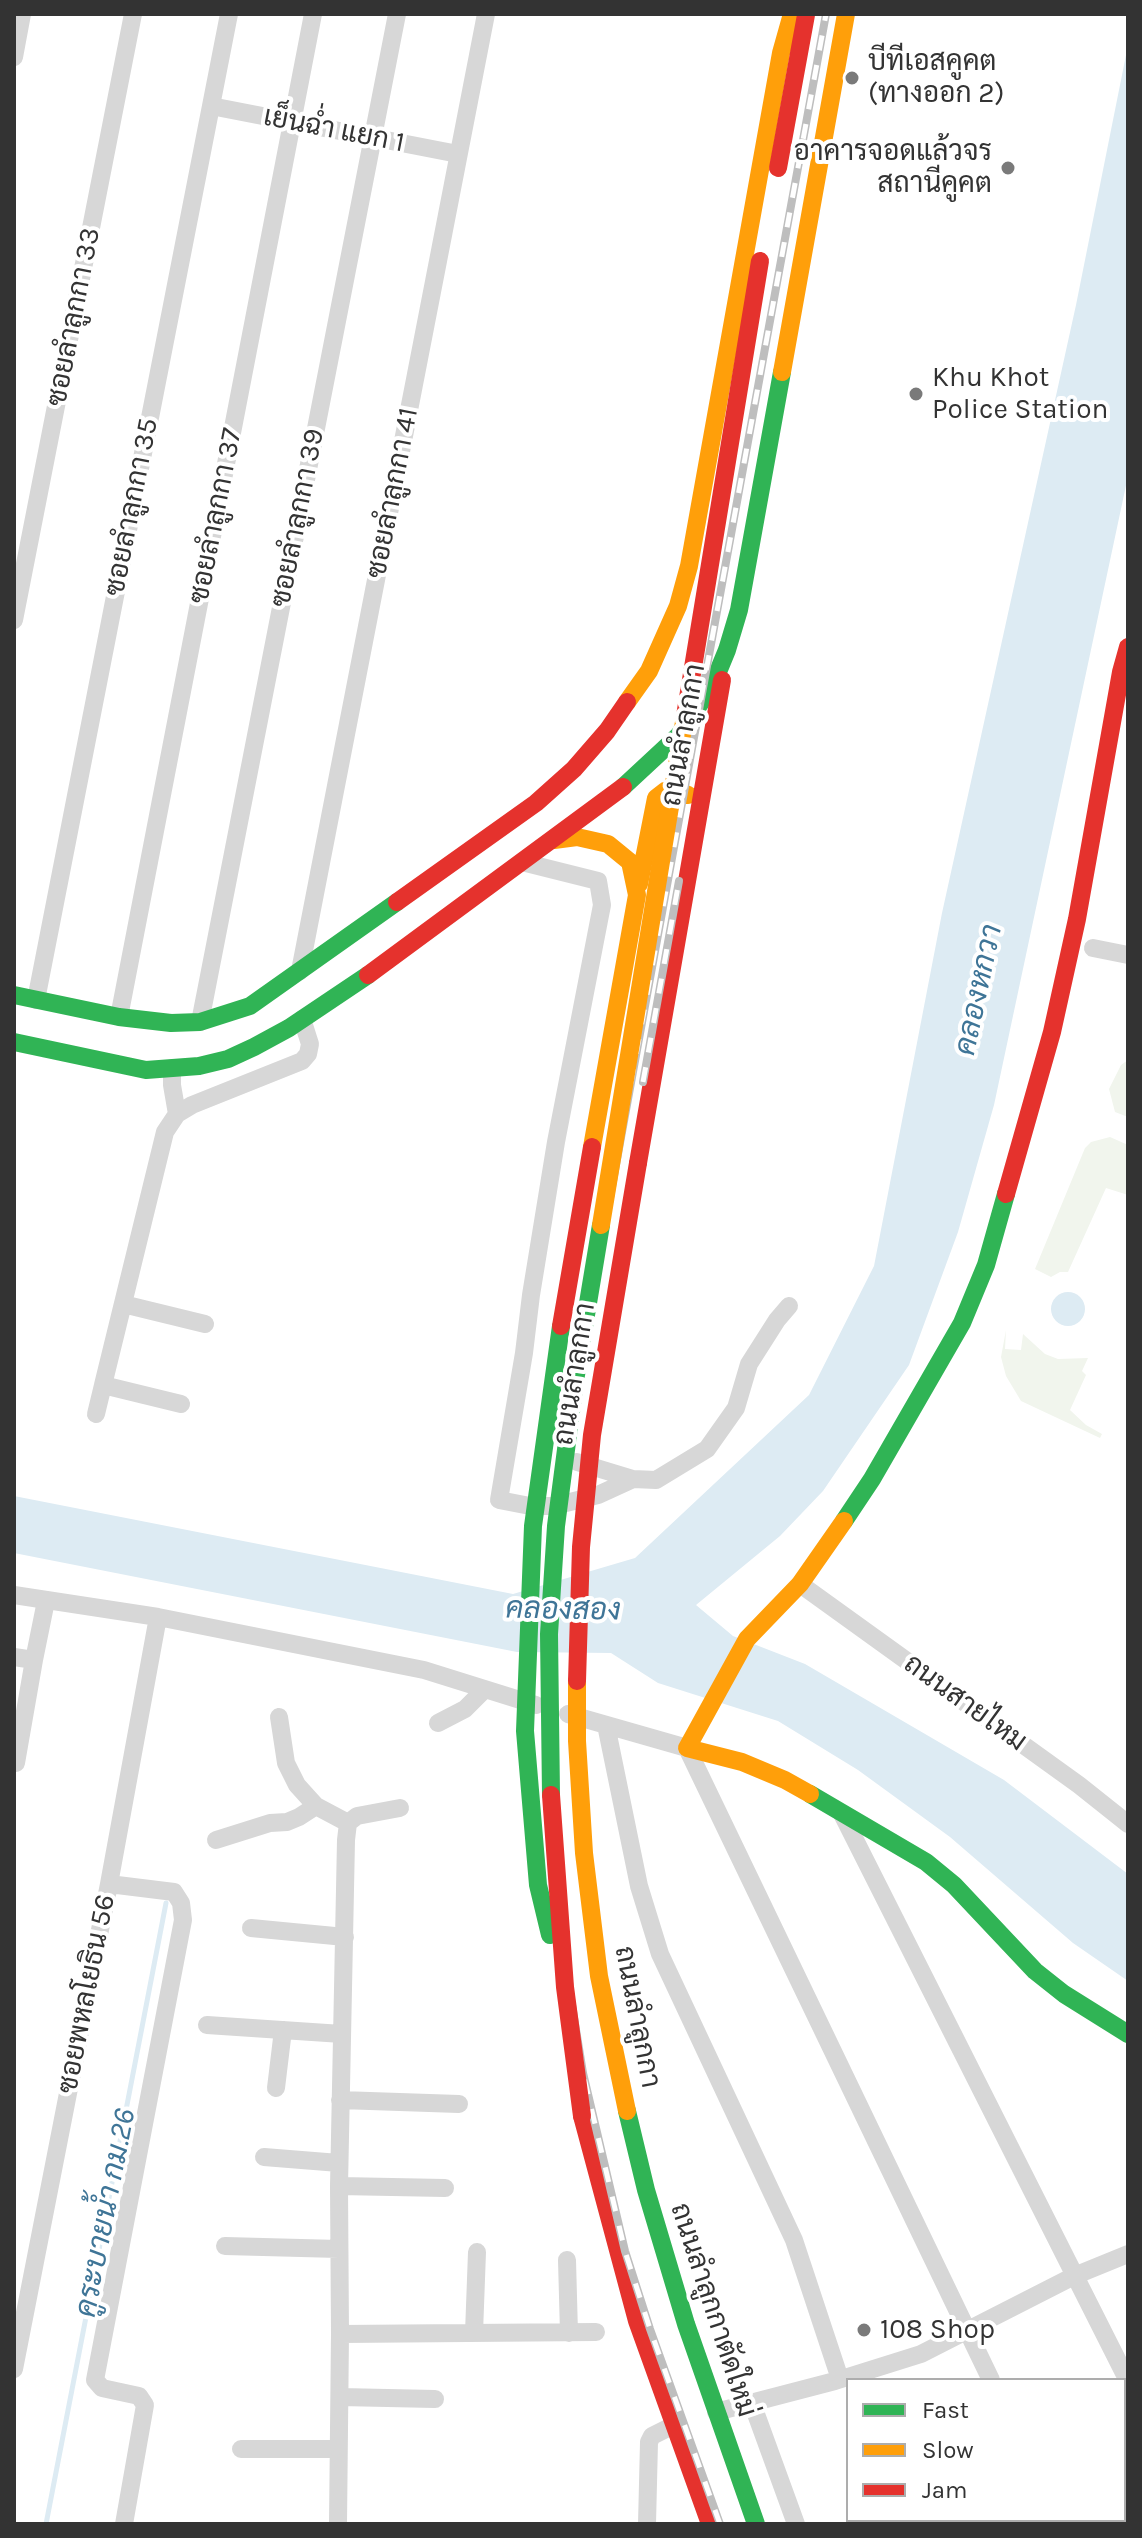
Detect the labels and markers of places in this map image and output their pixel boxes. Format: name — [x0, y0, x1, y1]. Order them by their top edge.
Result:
place label: บีทีเอสคูคต (ทางออก 2) — [868, 45, 1004, 111]
marker: บีทีเอสคูคต (ทางออก 2) — [843, 69, 861, 87]
place label: อาคารจอดแล้วจร สถานีคูคต — [793, 135, 992, 201]
marker: อาคารจอดแล้วจร สถานีคูคต — [999, 159, 1017, 177]
place label: Khu Khot Police Station — [932, 361, 1108, 427]
marker: Khu Khot Police Station — [907, 385, 925, 403]
place label: 108 Shop — [880, 2313, 995, 2347]
marker: 108 Shop — [855, 2321, 873, 2339]

